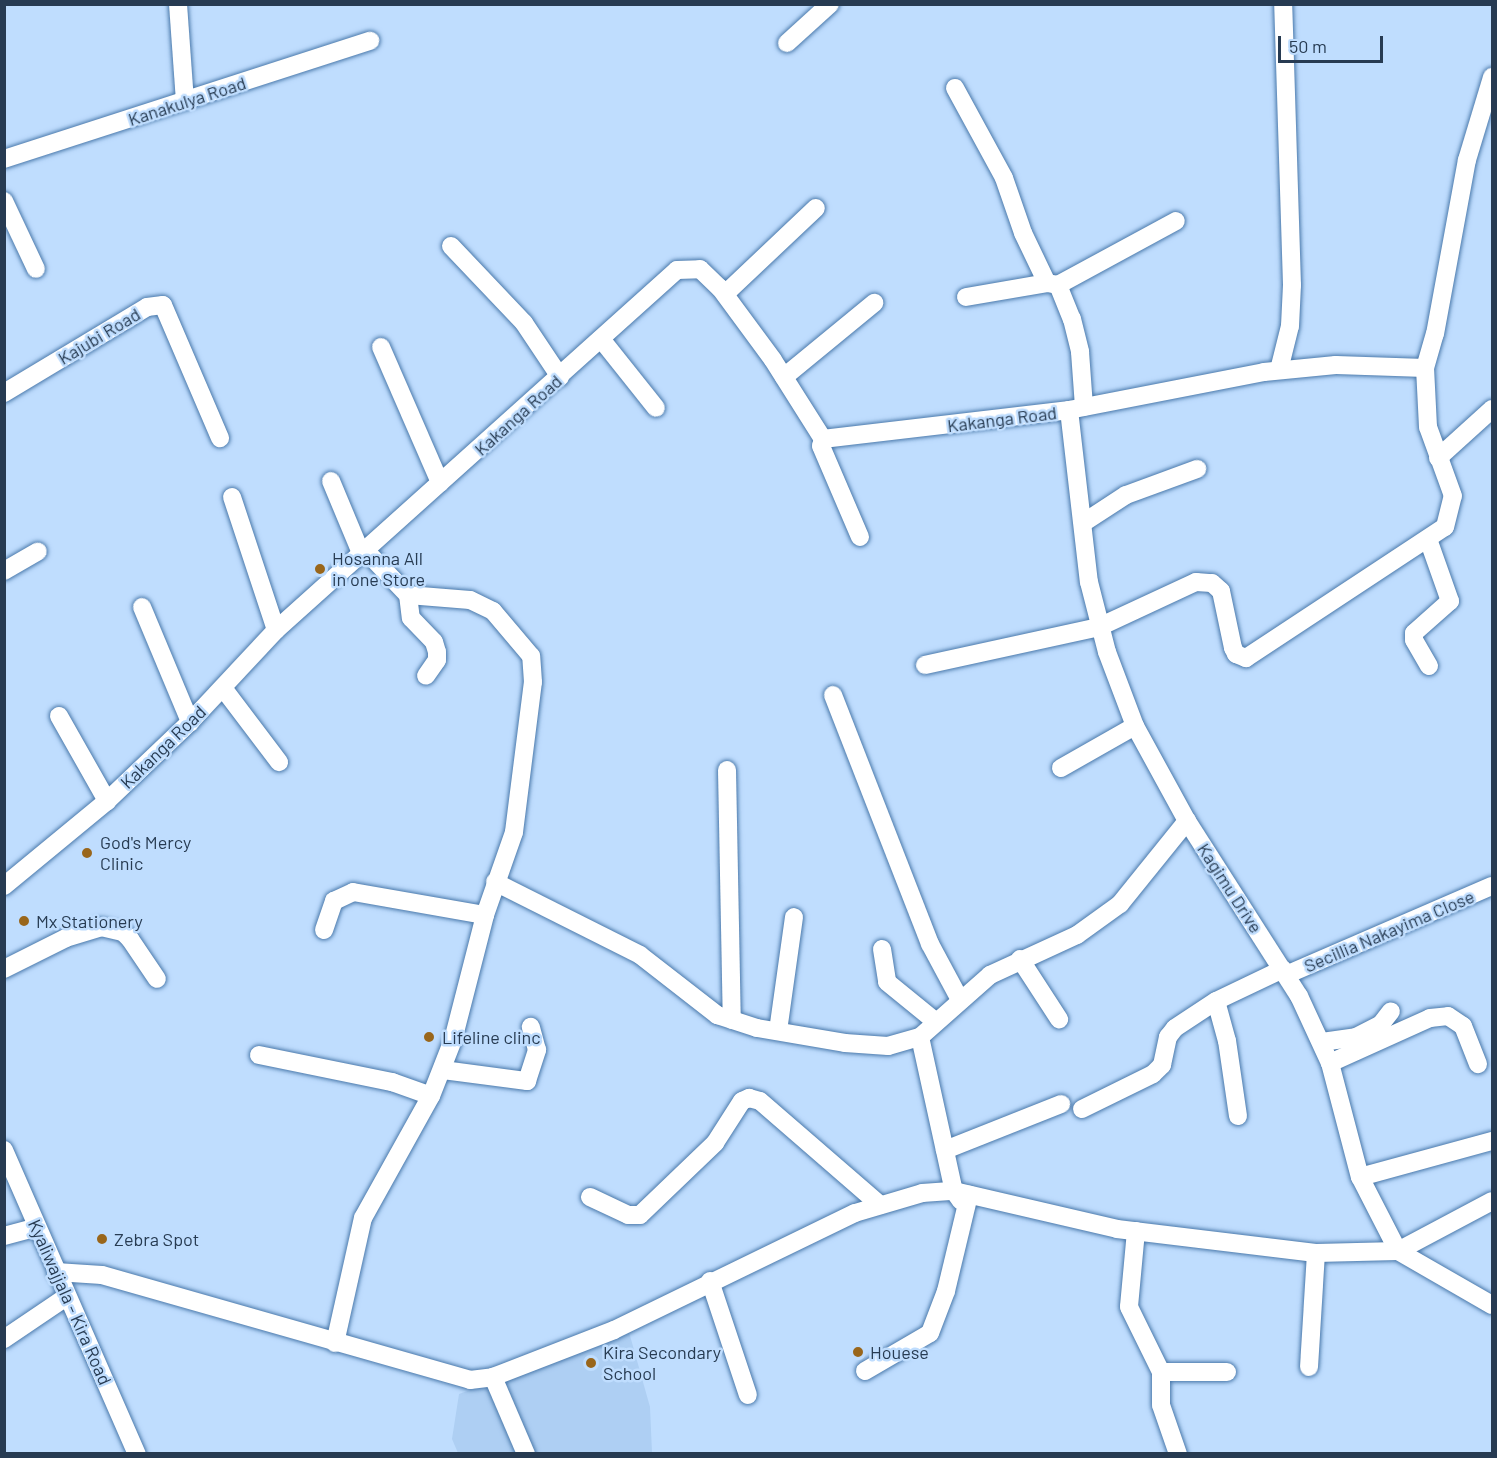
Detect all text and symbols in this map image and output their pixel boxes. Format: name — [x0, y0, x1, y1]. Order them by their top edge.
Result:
scale bar — [1281, 24, 1386, 62]
text: 50 m — [1289, 35, 1327, 57]
street label: Kanakulya Road — [125, 72, 249, 130]
street label: Kajubi Road — [54, 303, 144, 369]
street label: Kakanga Road — [470, 370, 566, 460]
street label: Kakanga Road — [946, 402, 1058, 436]
place label: Hosanna All in one Store — [332, 548, 425, 590]
marker: Hosanna All in one Store — [313, 562, 327, 576]
street label: Kakanga Road — [116, 701, 210, 793]
place label: God's Mercy Clinic — [100, 832, 191, 874]
street label: Kagimu Drive — [1193, 839, 1267, 937]
marker: God's Mercy Clinic — [78, 844, 96, 862]
street label: Secillia Nakayima Close — [1301, 885, 1477, 977]
place label: Mx Stationery — [36, 910, 143, 932]
marker: Mx Stationery — [17, 914, 31, 928]
place label: Lifeline clinc — [442, 1026, 540, 1048]
marker: Lifeline clinc — [420, 1028, 438, 1046]
street label: Kyaliwajjala - Kira Road — [24, 1216, 116, 1388]
place label: Zebra Spot — [114, 1228, 199, 1250]
marker: Zebra Spot — [95, 1232, 109, 1246]
place label: Houese — [870, 1341, 929, 1363]
place label: Kira Secondary School — [603, 1342, 721, 1384]
marker: Houese — [851, 1345, 865, 1359]
marker: Kira Secondary School — [584, 1356, 598, 1370]

